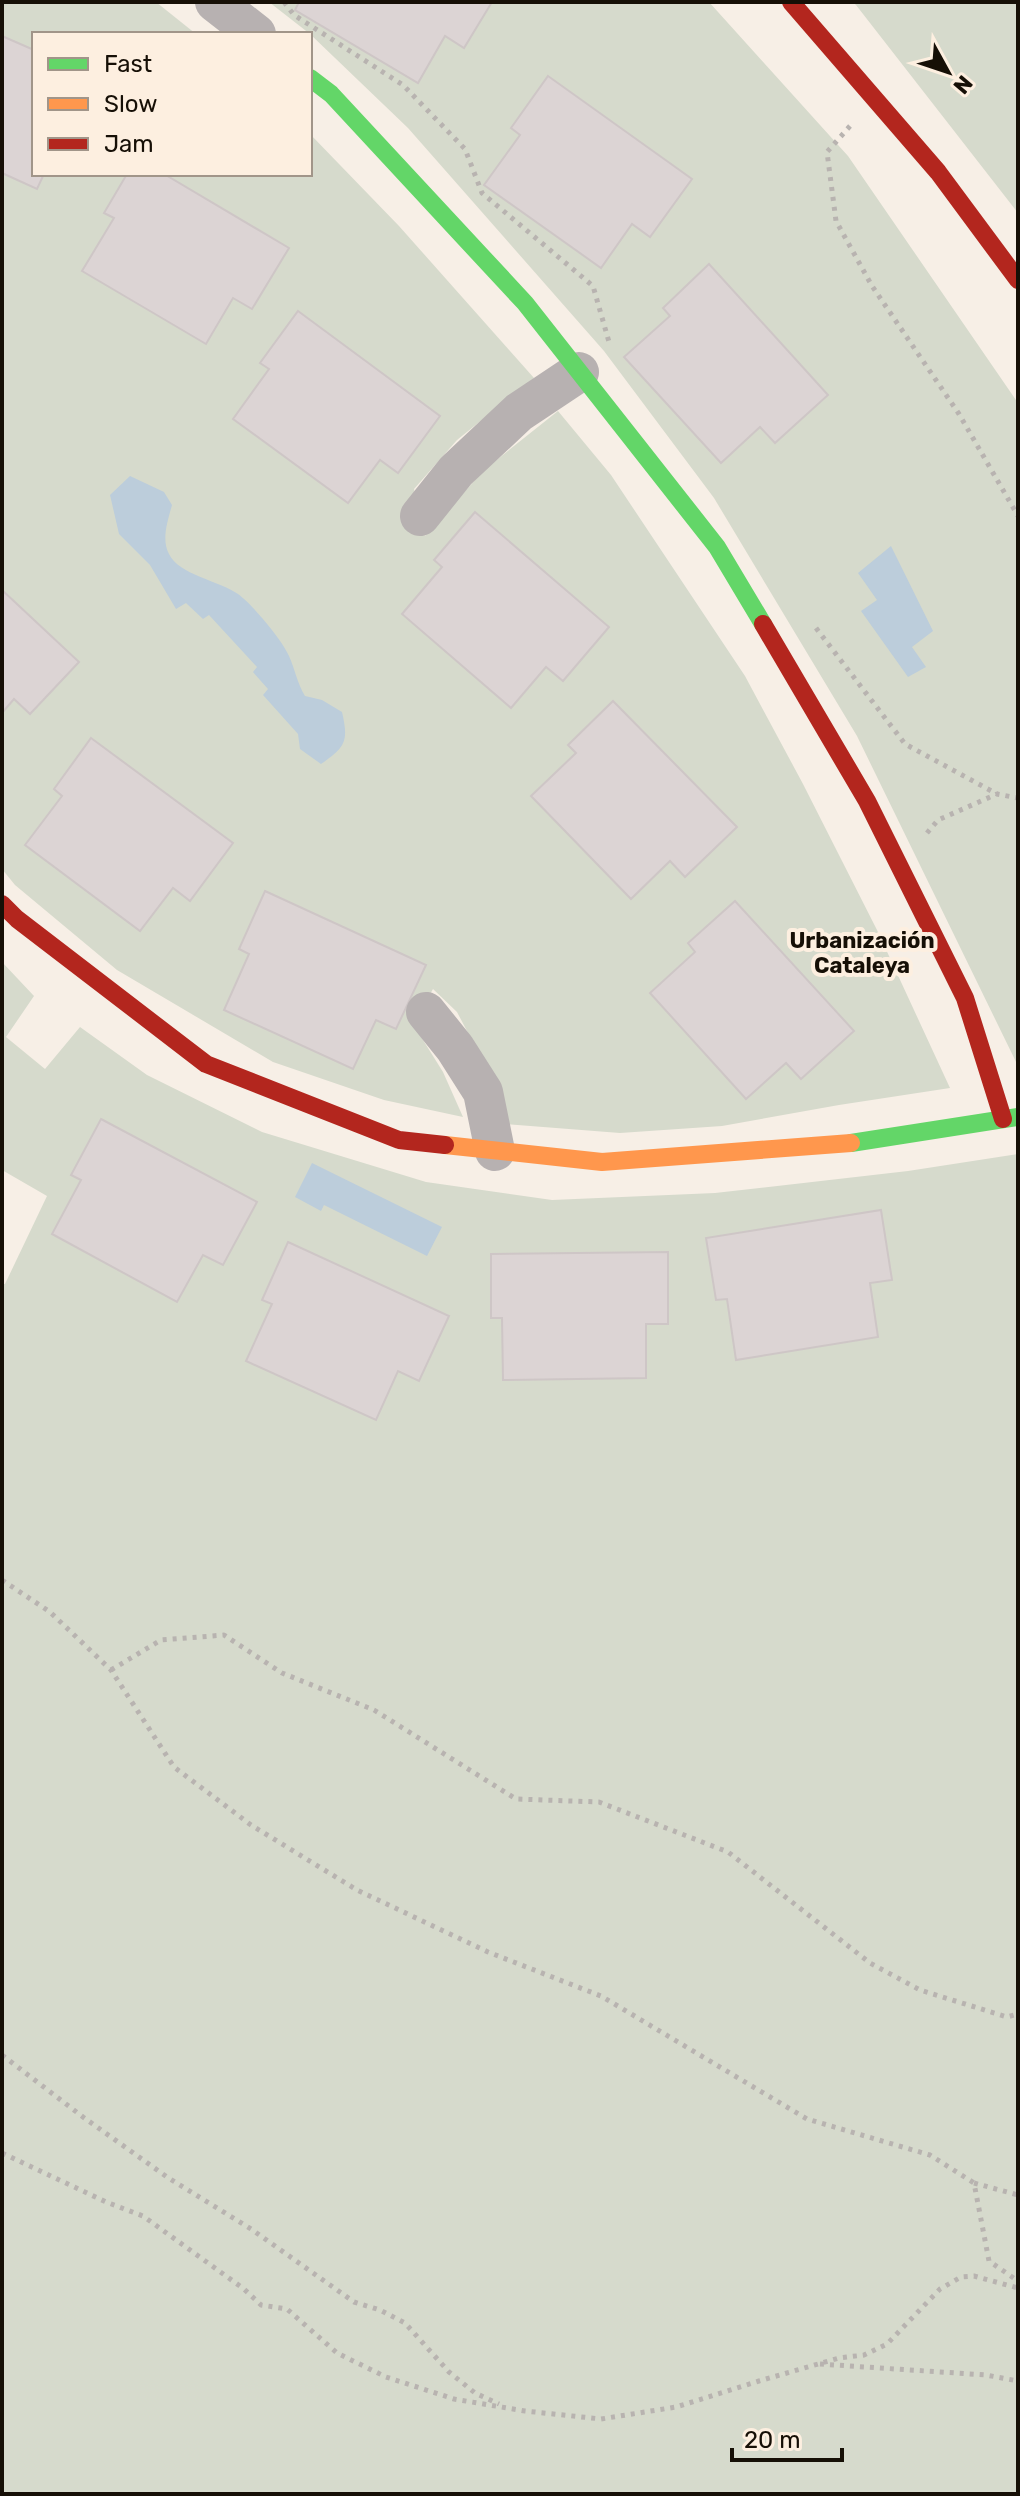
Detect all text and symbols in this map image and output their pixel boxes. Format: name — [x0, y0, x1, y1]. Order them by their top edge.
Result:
legend — [32, 32, 312, 176]
north arrow — [908, 32, 988, 112]
text: Fast — [104, 50, 152, 78]
text: N — [948, 70, 978, 99]
text: Slow — [104, 90, 157, 118]
text: Jam — [104, 130, 154, 158]
district label: Urbanización Cataleya — [789, 927, 935, 979]
scale bar — [732, 2412, 842, 2462]
text: 20 m — [744, 2426, 801, 2454]

